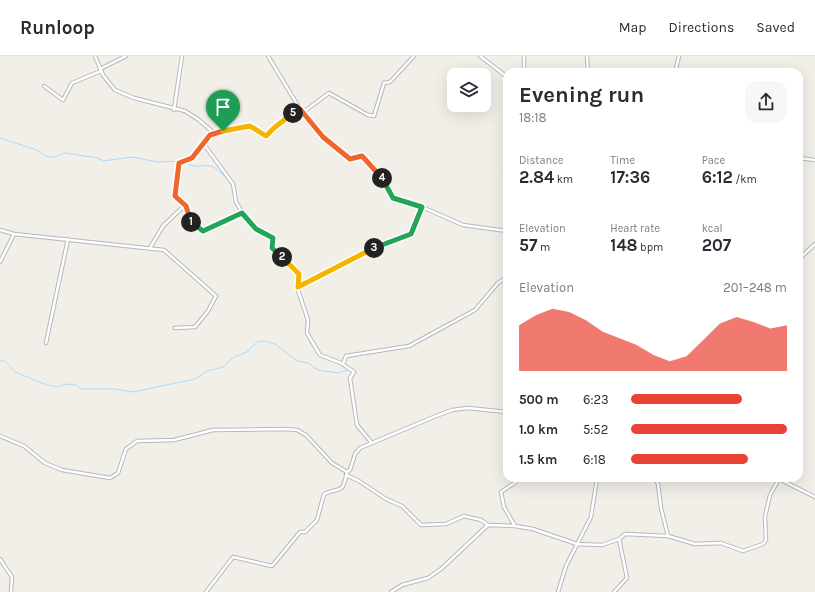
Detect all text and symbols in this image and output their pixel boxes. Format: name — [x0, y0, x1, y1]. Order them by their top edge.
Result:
text: Runloop — [20, 17, 95, 39]
text: Map — [619, 19, 647, 36]
text: Directions — [669, 19, 734, 36]
text: Saved — [756, 19, 795, 36]
map controls — [447, 68, 491, 112]
button: layers — [447, 68, 491, 112]
button: share — [745, 81, 787, 123]
text: Evening run — [519, 82, 644, 108]
pin — [206, 90, 240, 131]
icon: arrive — [212, 96, 234, 118]
pin: 5 — [283, 103, 303, 123]
text: 5 — [290, 106, 296, 119]
text: 18:18 — [519, 110, 547, 125]
text: Distance — [519, 154, 563, 167]
text: Time — [610, 154, 635, 167]
text: Pace — [702, 154, 725, 167]
text: 2.84 — [519, 167, 554, 187]
text: 17:36 — [610, 167, 650, 187]
text: 6:12 — [702, 167, 733, 187]
pin: 4 — [372, 168, 392, 188]
text: 4 — [379, 171, 385, 184]
text: km — [554, 173, 573, 186]
text: /km — [733, 173, 757, 186]
pin: 1 — [181, 212, 201, 232]
text: 1 — [189, 215, 193, 228]
text: Elevation — [519, 222, 566, 235]
text: Heart rate — [610, 222, 660, 235]
text: kcal — [702, 222, 723, 235]
text: 57 — [519, 235, 537, 255]
text: 148 — [610, 235, 638, 255]
text: 207 — [702, 235, 731, 255]
pin: 3 — [364, 238, 384, 258]
text: 3 — [371, 241, 377, 254]
text: m — [537, 241, 550, 254]
text: bpm — [638, 241, 663, 254]
pin: 2 — [272, 247, 292, 267]
text: 2 — [279, 250, 285, 263]
text: Elevation — [519, 280, 574, 295]
text: 201–248 m — [723, 280, 787, 295]
text: 500 m — [519, 392, 559, 407]
text: 6:23 — [583, 392, 609, 407]
text: 1.0 km — [519, 422, 558, 437]
text: 5:52 — [583, 422, 608, 437]
text: 1.5 km — [519, 452, 557, 467]
text: 6:18 — [583, 452, 606, 467]

